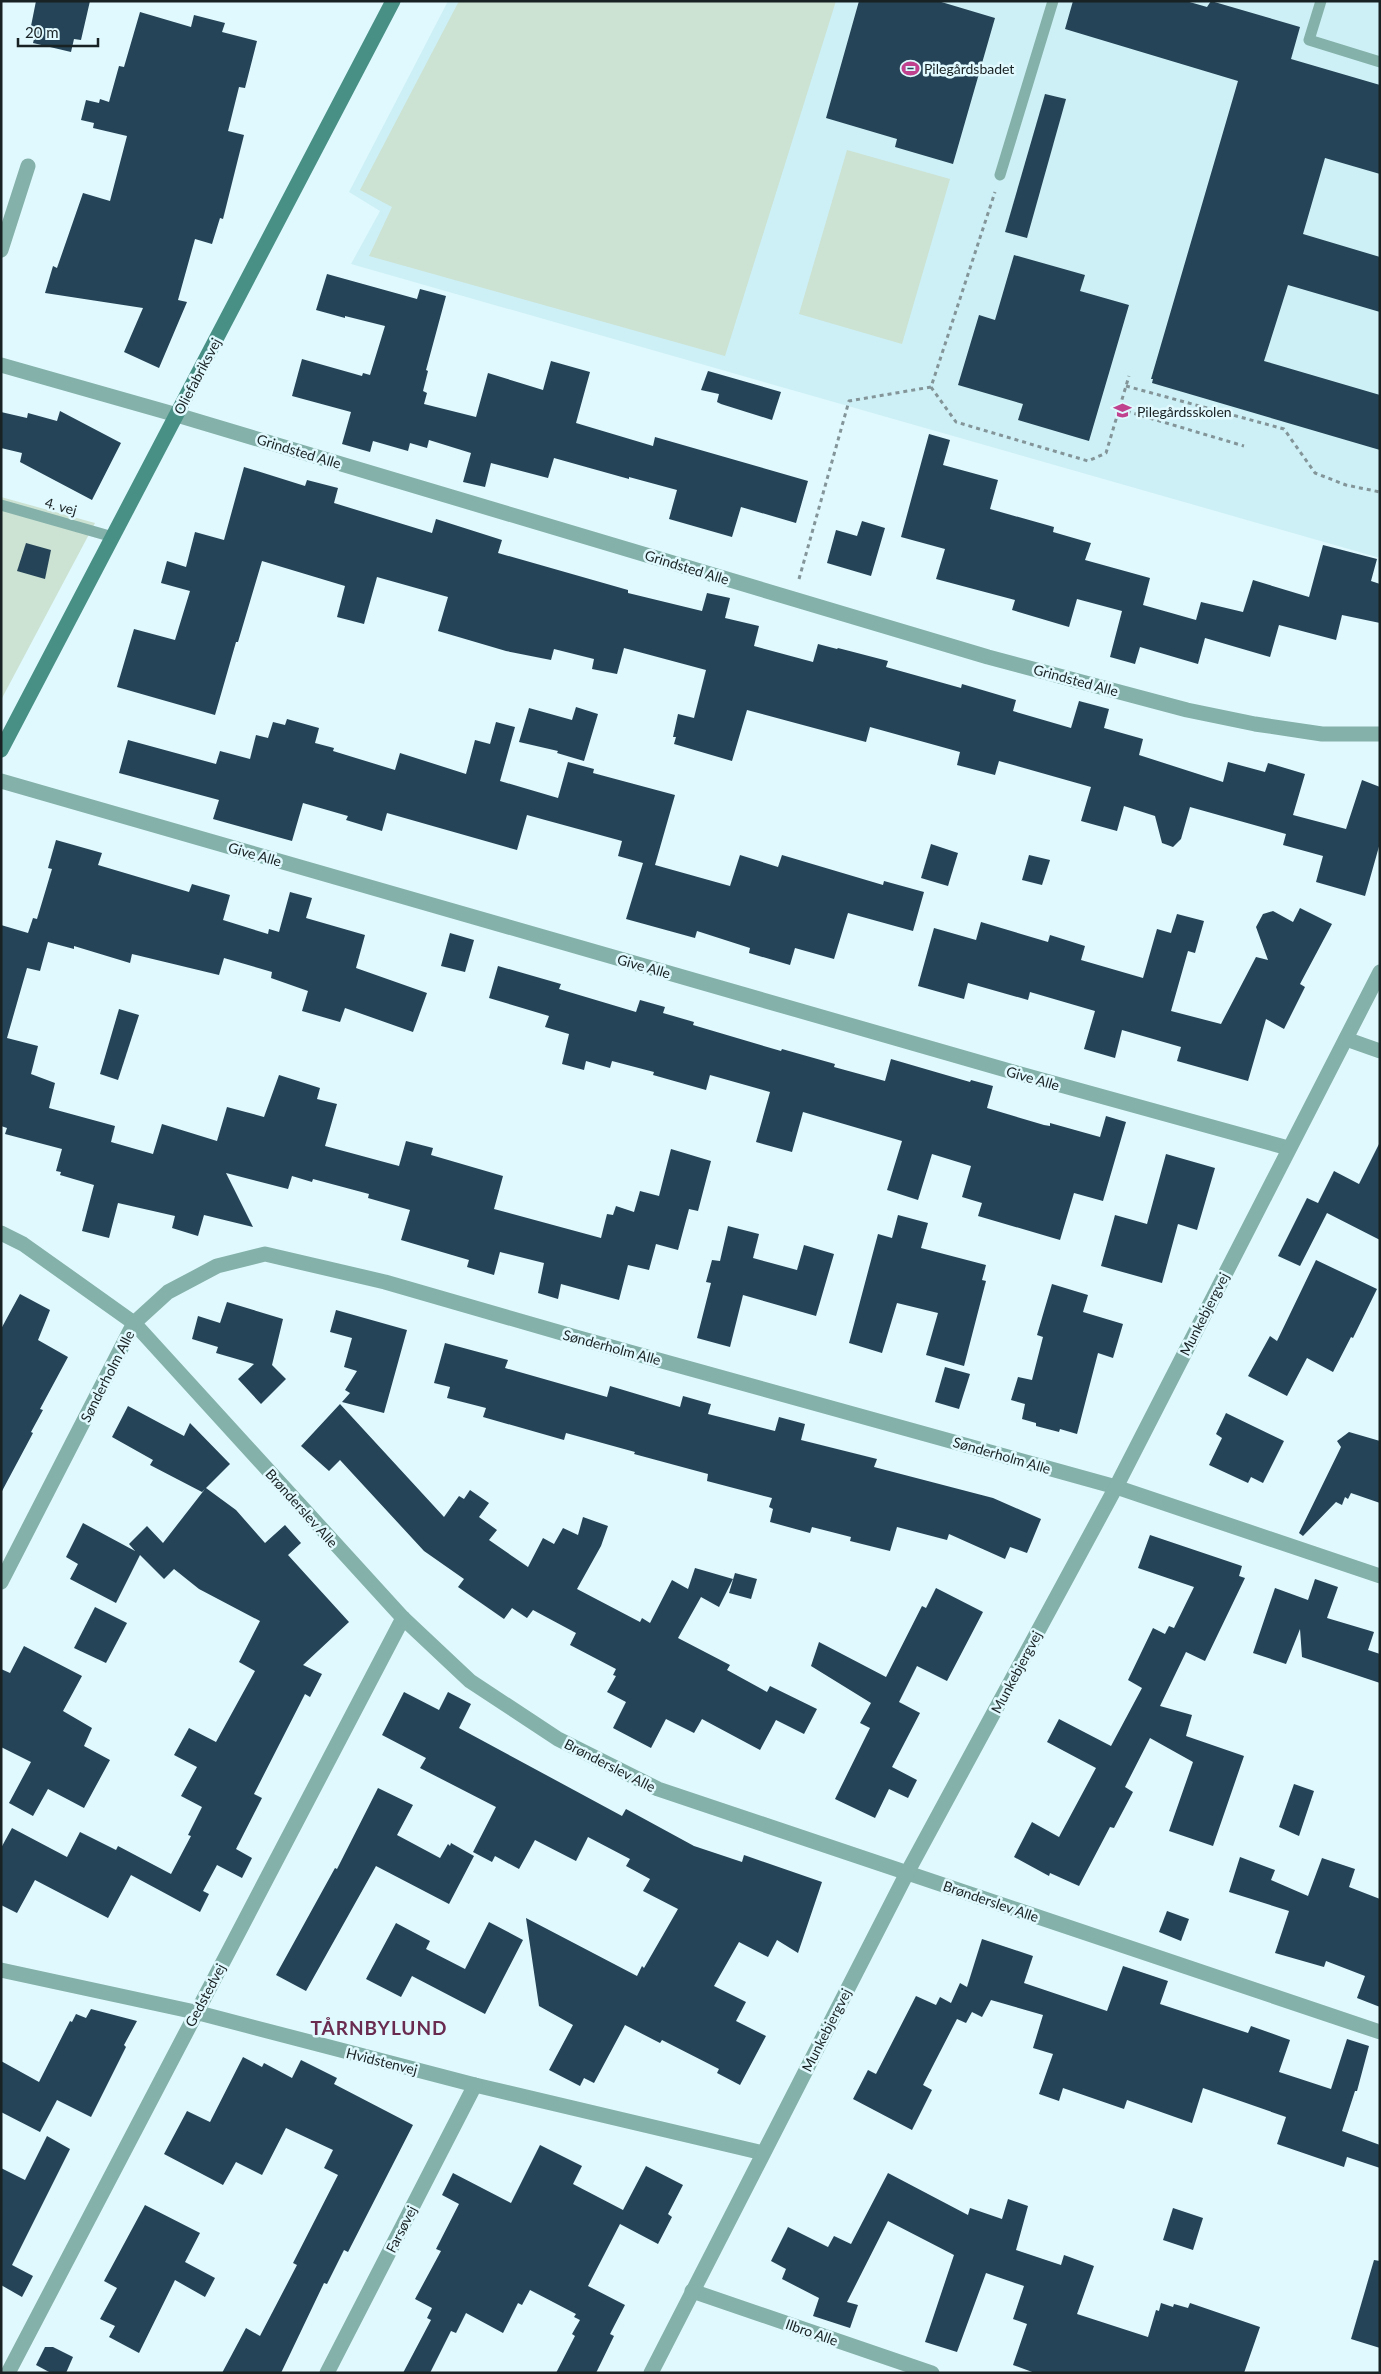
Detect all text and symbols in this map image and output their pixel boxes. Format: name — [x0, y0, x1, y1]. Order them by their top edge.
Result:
scale bar — [18, 15, 98, 47]
text: 20 m — [25, 23, 59, 41]
sports icon: Pilegårdsbadet — [900, 58, 920, 78]
place label: Pilegårdsbadet — [924, 60, 1014, 77]
street label: Oliefabriksvej — [170, 335, 224, 417]
school or university icon: Pilegårdsskolen — [1113, 401, 1133, 421]
place label: Pilegårdsskolen — [1137, 403, 1232, 420]
street label: Grindsted Alle — [255, 430, 343, 472]
street label: 4. vej — [43, 494, 79, 518]
street label: Grindsted Alle — [643, 546, 731, 588]
street label: Grindsted Alle — [1032, 661, 1120, 699]
street label: Give Alle — [226, 838, 284, 870]
street label: Give Alle — [615, 950, 673, 982]
street label: Give Alle — [1004, 1062, 1062, 1094]
street label: Munkebjergvej — [1176, 1270, 1232, 1358]
street label: Sønderholm Alle — [561, 1326, 663, 1368]
street label: Sønderholm Alle — [77, 1327, 137, 1425]
street label: Sønderholm Alle — [951, 1433, 1053, 1477]
street label: Brønderslev Alle — [262, 1465, 342, 1551]
street label: Munkebjergvej — [987, 1628, 1045, 1716]
street label: Brønderslev Alle — [562, 1735, 658, 1795]
street label: Brønderslev Alle — [941, 1877, 1041, 1925]
street label: Gedstedvej — [181, 1960, 229, 2030]
street label: Munkebjergvej — [798, 1986, 854, 2074]
district label: TÅRNBYLUND — [310, 2016, 448, 2039]
street label: Hvidstenvej — [345, 2044, 419, 2078]
street label: Farsøvej — [382, 2203, 420, 2255]
street label: Ilbro Alle — [784, 2315, 840, 2349]

